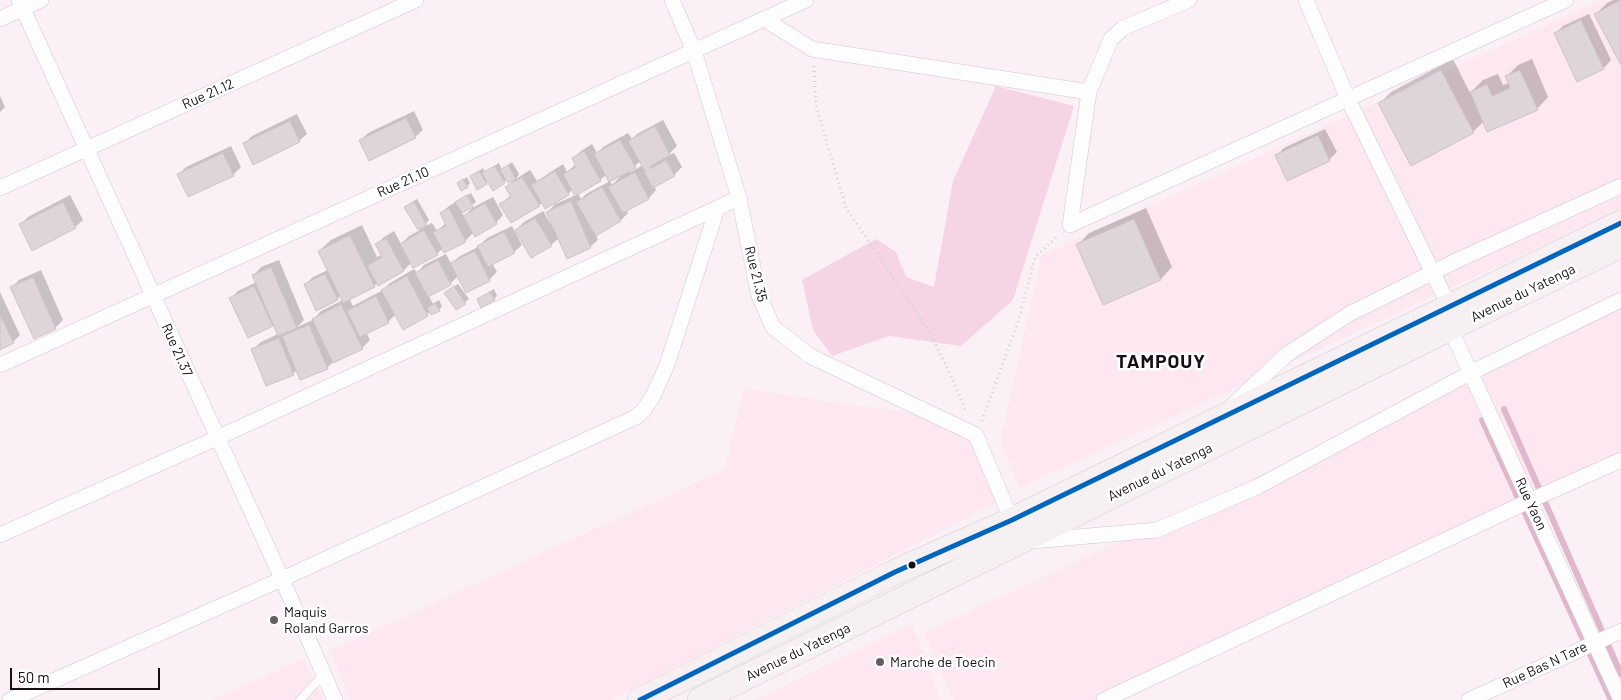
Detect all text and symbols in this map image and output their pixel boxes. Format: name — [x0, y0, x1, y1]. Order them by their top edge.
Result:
street label: Rue 21.12 — [180, 75, 236, 113]
street label: Rue 21.10 — [374, 163, 432, 201]
street label: Rue 21.35 — [741, 244, 771, 304]
street label: Avenue du Yatenga — [1468, 260, 1578, 326]
street label: Rue 21.37 — [158, 321, 196, 379]
district label: TAMPOUY — [1115, 351, 1207, 373]
street label: Avenue du Yatenga — [1105, 439, 1215, 505]
street label: Rue Yaon — [1512, 475, 1550, 533]
unlabelled marker — [907, 560, 917, 570]
place label: Maquis Roland Garros — [284, 604, 369, 636]
marker: Maquis Roland Garros — [268, 614, 280, 626]
street label: Avenue du Yatenga — [743, 619, 853, 685]
street label: Rue Bas N Tare — [1500, 638, 1590, 692]
place label: Marche de Toecin — [890, 654, 996, 670]
marker: Marche de Toecin — [874, 656, 886, 668]
scale bar — [12, 658, 162, 690]
text: 50 m — [18, 668, 50, 686]

